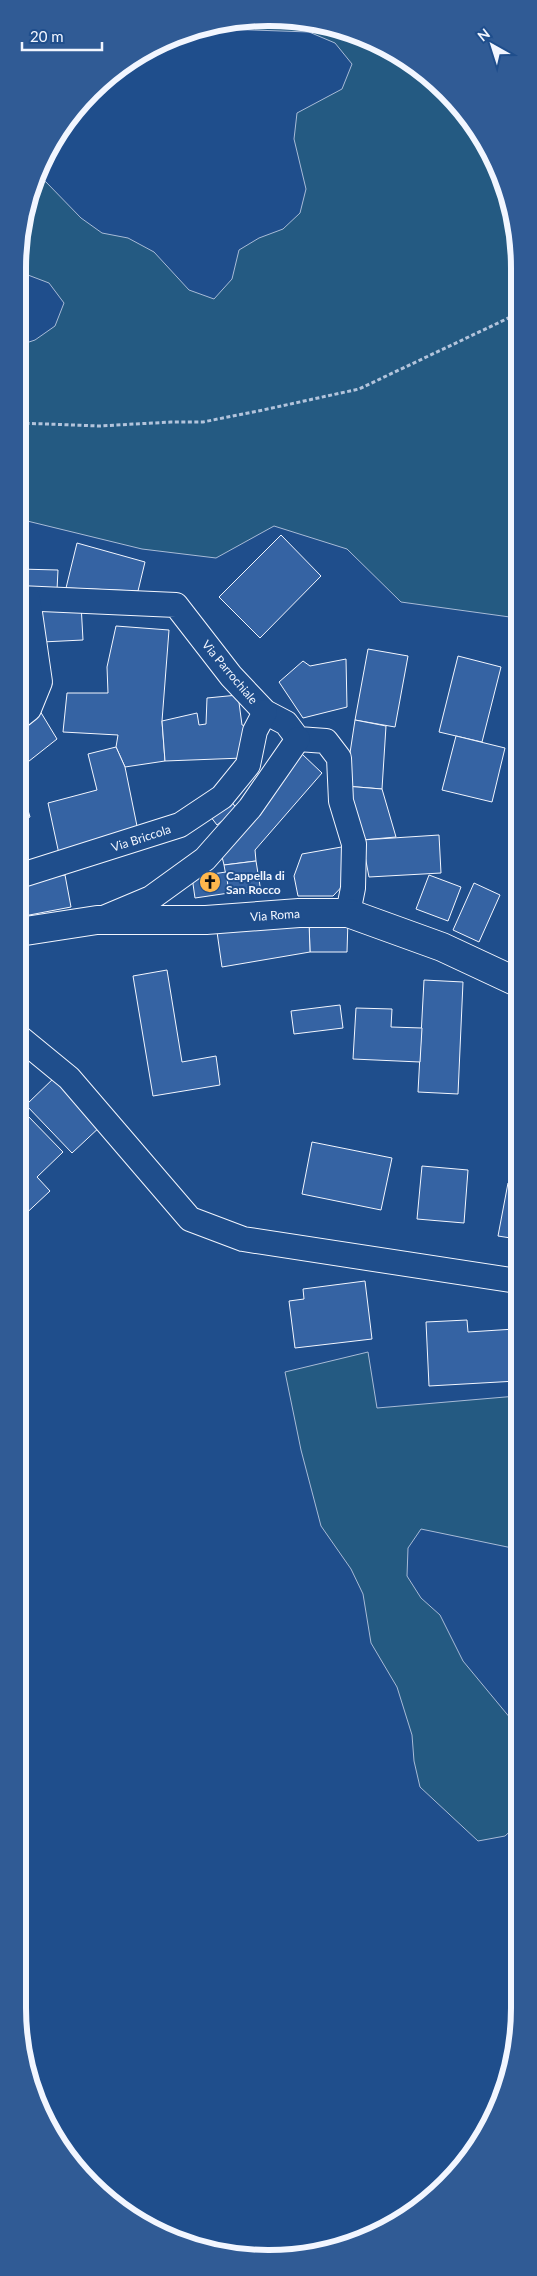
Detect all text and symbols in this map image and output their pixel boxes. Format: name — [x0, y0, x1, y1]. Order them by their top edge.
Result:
scale bar — [22, 20, 102, 52]
north arrow — [467, 20, 517, 70]
text: N — [474, 25, 493, 45]
text: 20 m — [30, 27, 64, 45]
street label: Via Parrochiale — [199, 637, 261, 707]
street label: Via Briccola — [109, 821, 173, 855]
place label: Cappella di San Rocco — [226, 868, 285, 897]
church icon: Cappella di San Rocco — [198, 870, 222, 894]
street label: Via Roma — [250, 906, 300, 924]

